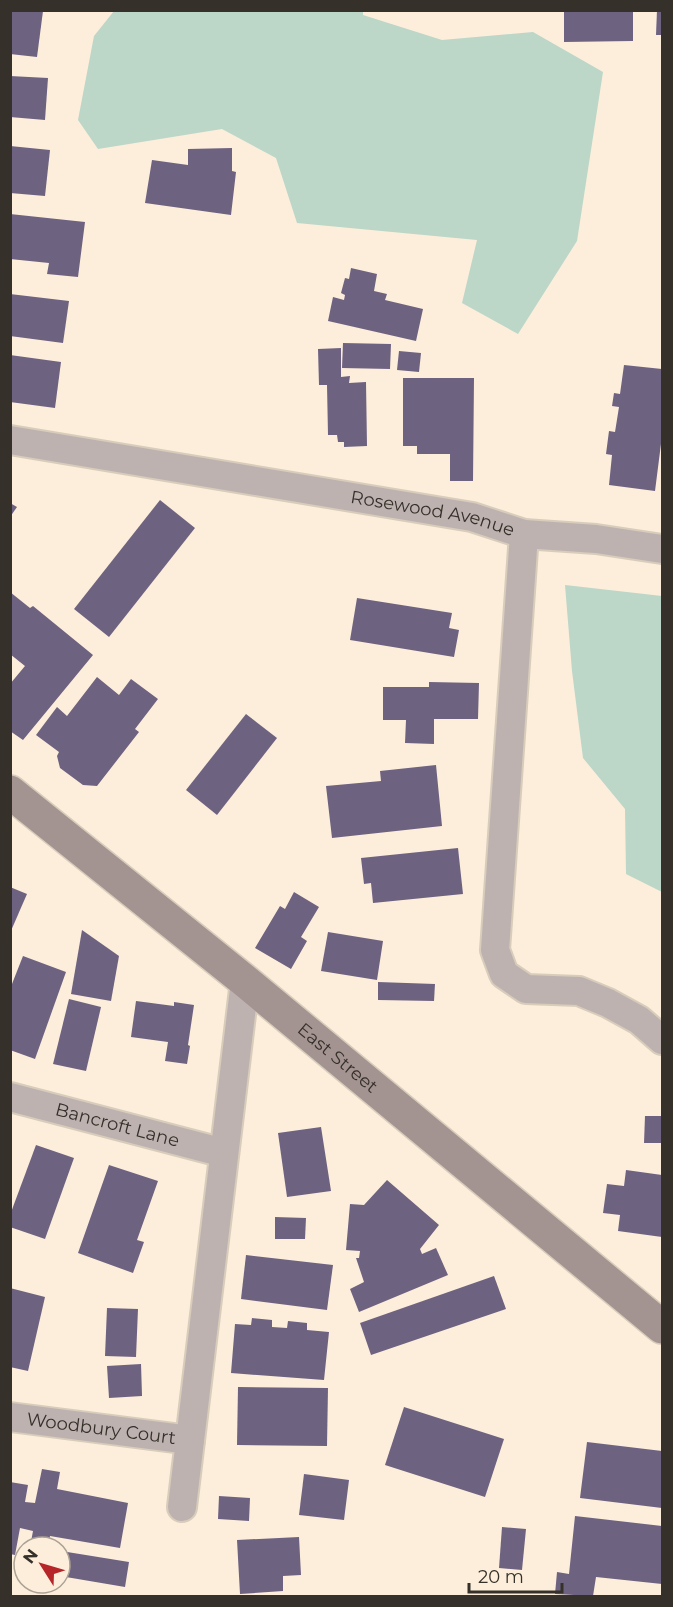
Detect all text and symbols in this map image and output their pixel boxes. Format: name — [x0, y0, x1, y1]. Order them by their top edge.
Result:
street label: Rosewood Avenue — [349, 486, 517, 541]
street label: East Street — [293, 1018, 382, 1098]
street label: Bancroft Lane — [53, 1098, 182, 1152]
street label: Woodbury Court — [25, 1408, 177, 1449]
north arrow — [12, 1535, 72, 1595]
text: N — [19, 1545, 42, 1567]
scale bar — [469, 1556, 562, 1594]
text: 20 m — [478, 1566, 524, 1588]

